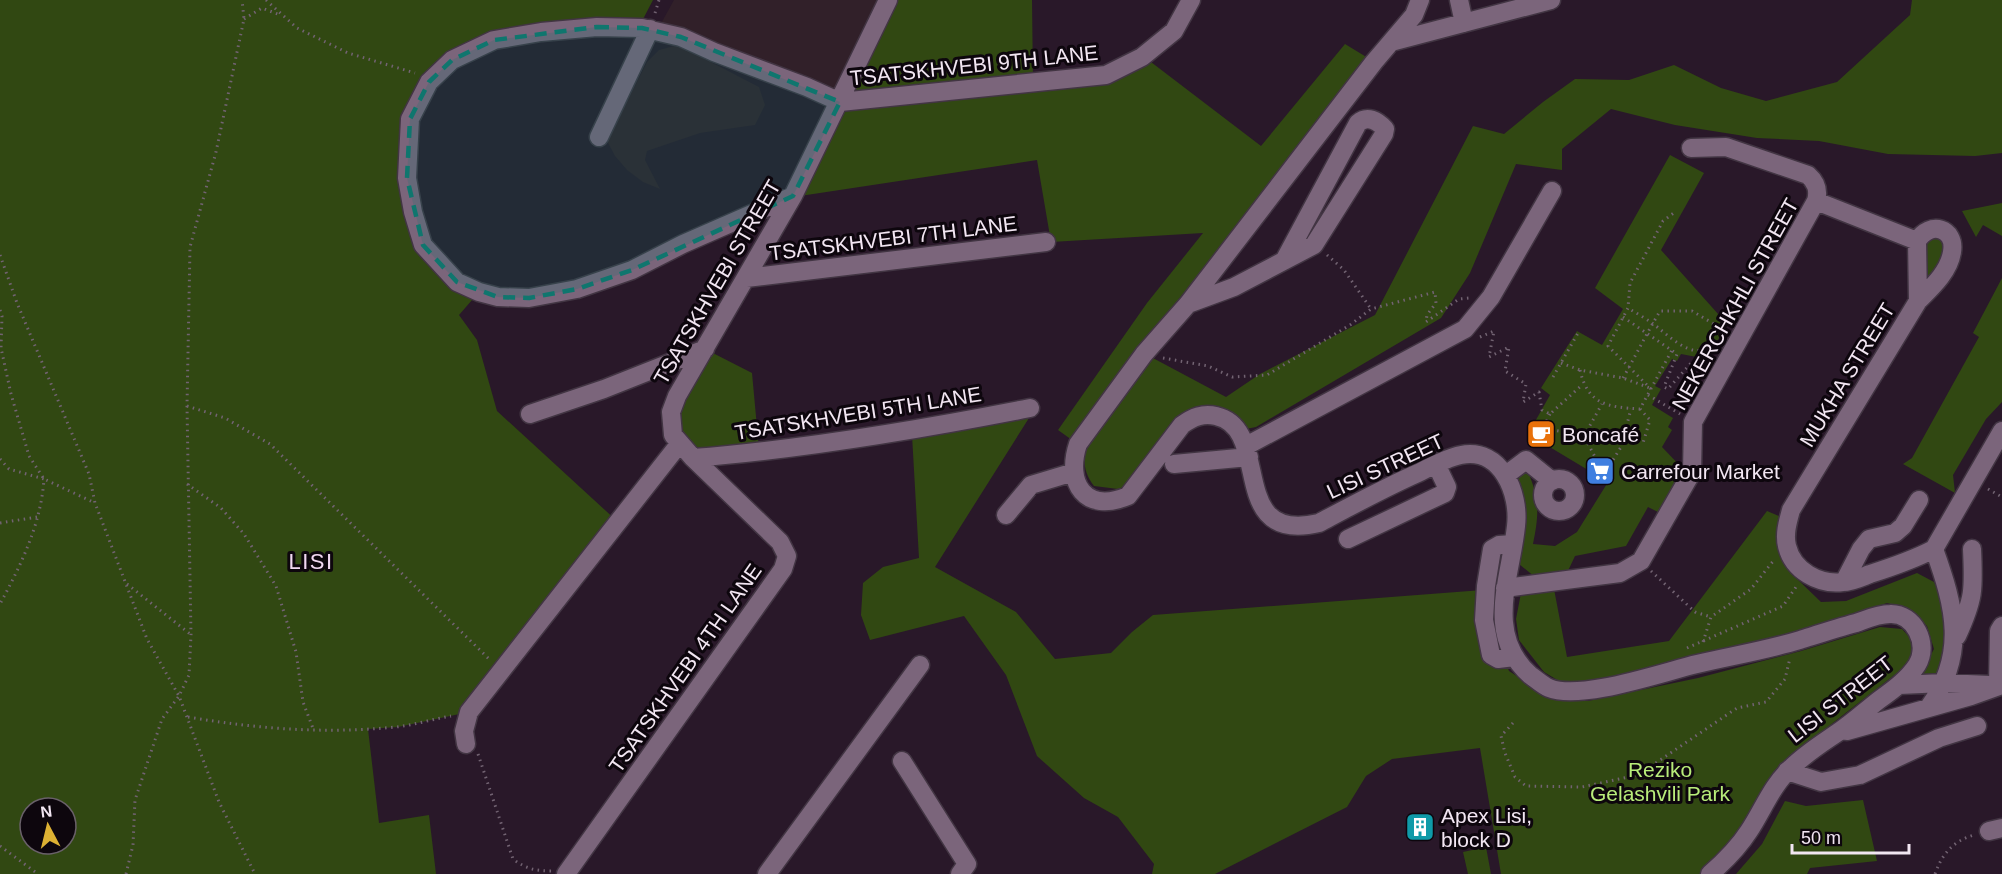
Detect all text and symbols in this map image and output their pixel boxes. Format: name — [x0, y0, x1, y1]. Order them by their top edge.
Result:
street label: TSATSKHVEBI 9TH LANE — [849, 41, 1099, 89]
street label: TSATSKHVEBI STREET — [649, 176, 785, 388]
street label: NEKERCHKHLI STREET — [1667, 194, 1803, 414]
street label: TSATSKHVEBI 7TH LANE — [768, 211, 1018, 265]
street label: MUKHA STREET — [1795, 299, 1899, 451]
street label: TSATSKHVEBI 5TH LANE — [733, 382, 983, 444]
cafe icon: Boncafé — [1525, 418, 1557, 450]
place label: Boncafé — [1562, 423, 1639, 446]
street label: LISI STREET — [1323, 429, 1447, 503]
supermarket icon: Carrefour Market — [1584, 455, 1616, 487]
place label: Carrefour Market — [1621, 460, 1780, 483]
district label: LISI — [288, 549, 334, 574]
street label: TSATSKHVEBI 4TH LANE — [604, 559, 766, 777]
street label: LISI STREET — [1783, 651, 1897, 747]
park label: Reziko Gelashvili Park — [1590, 758, 1731, 805]
north arrow — [18, 796, 78, 856]
text: N — [39, 802, 53, 821]
place label: Apex Lisi, block D — [1441, 804, 1532, 851]
building icon: Apex Lisi, block D — [1404, 811, 1436, 843]
scale bar — [1792, 817, 1909, 855]
text: 50 m — [1801, 828, 1841, 848]

